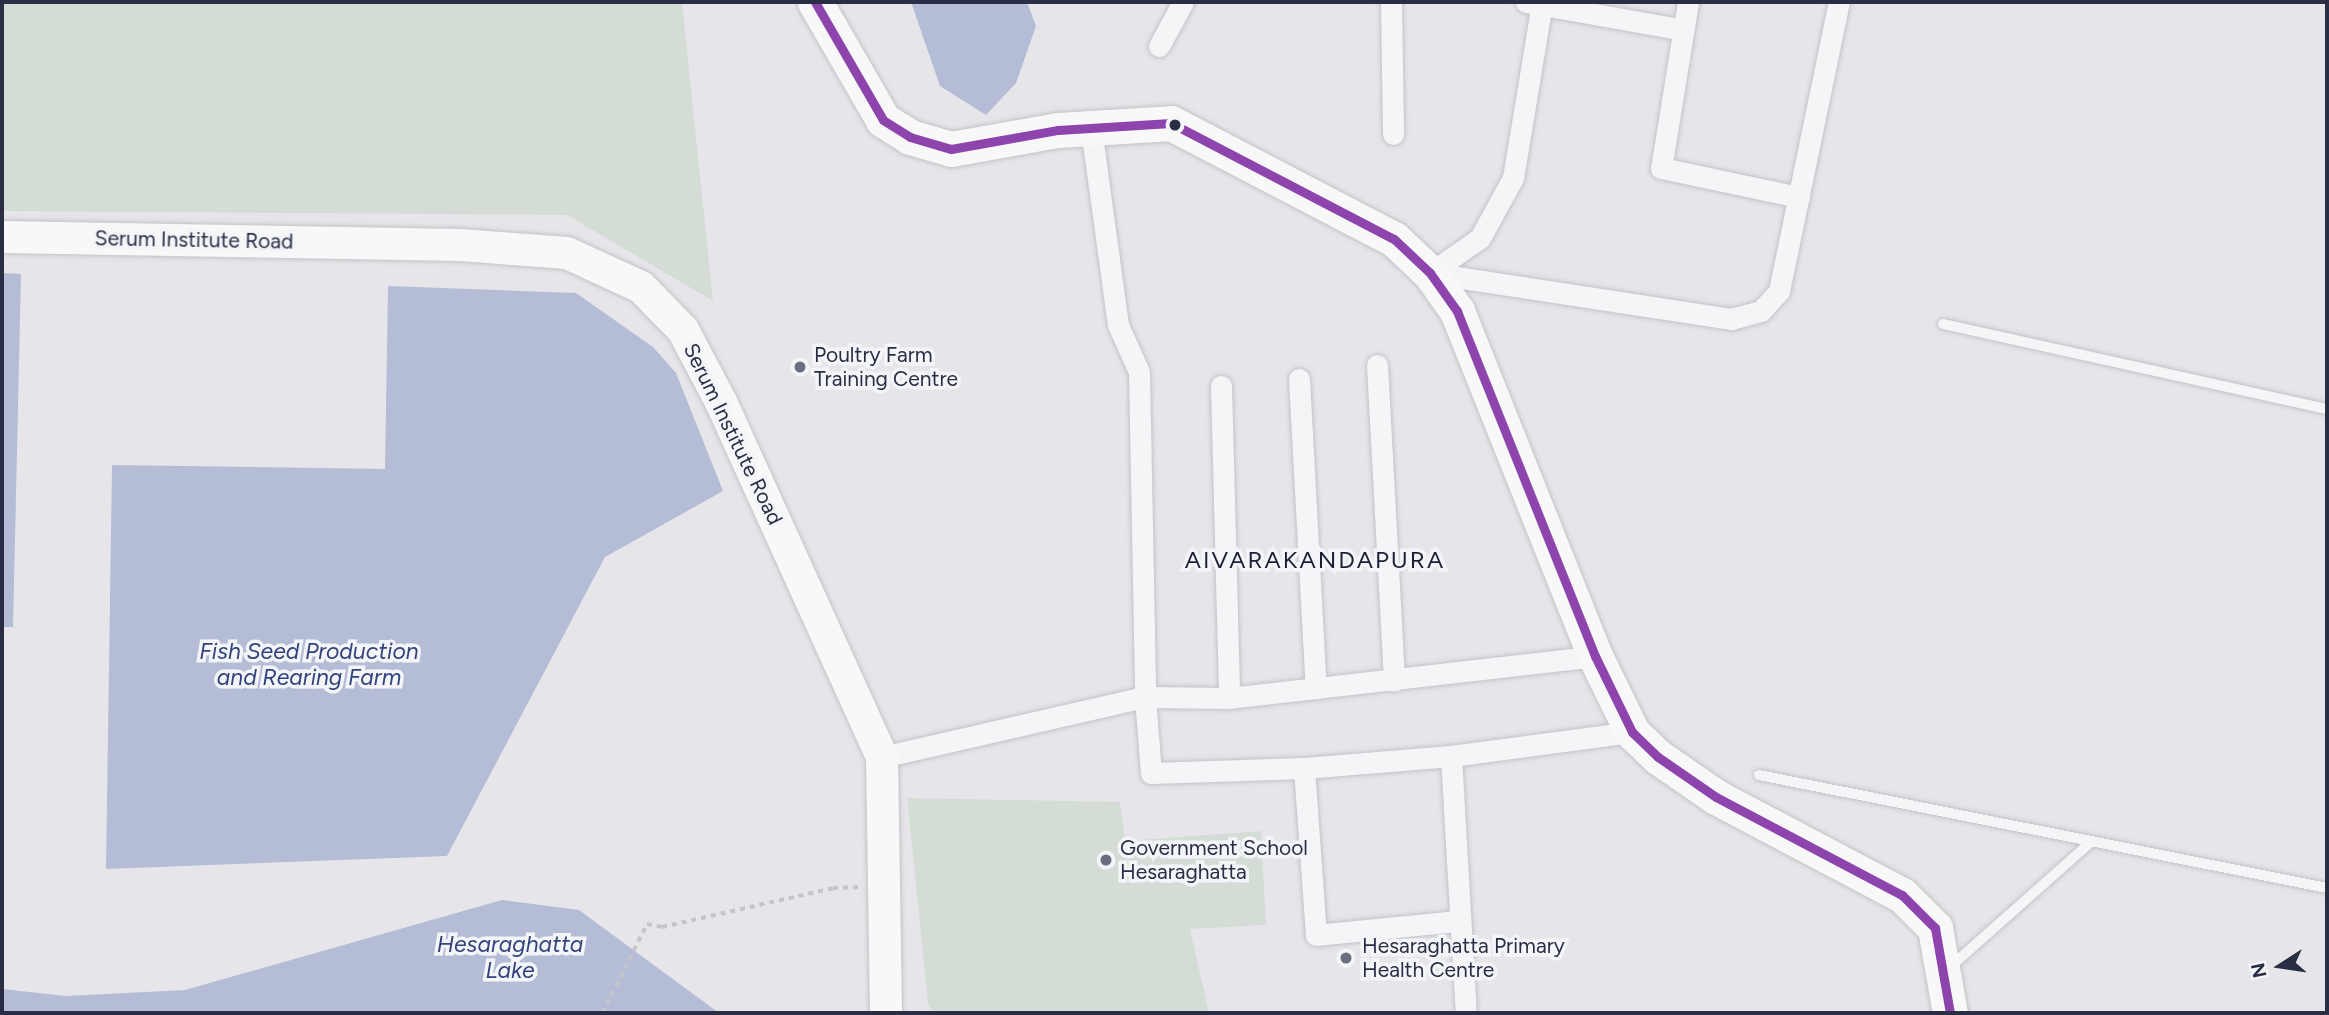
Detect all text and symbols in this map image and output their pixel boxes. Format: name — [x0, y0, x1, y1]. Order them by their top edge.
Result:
unlabelled marker — [1168, 118, 1182, 132]
street label: Serum Institute Road — [94, 226, 294, 254]
street label: Serum Institute Road — [678, 339, 788, 529]
place label: Poultry Farm Training Centre — [814, 342, 958, 392]
marker: Poultry Farm Training Centre — [792, 359, 808, 375]
district label: AIVARAKANDAPURA — [1187, 546, 1443, 574]
water label: Fish Seed Production and Rearing Farm — [199, 637, 419, 691]
place label: Government School Hesaraghatta — [1120, 835, 1308, 885]
marker: Government School Hesaraghatta — [1098, 852, 1114, 868]
water label: Hesaraghatta Lake — [437, 930, 583, 984]
north arrow — [2245, 931, 2315, 1001]
place label: Hesaraghatta Primary Health Centre — [1362, 933, 1565, 983]
marker: Hesaraghatta Primary Health Centre — [1336, 948, 1356, 968]
text: N — [2246, 961, 2272, 980]

